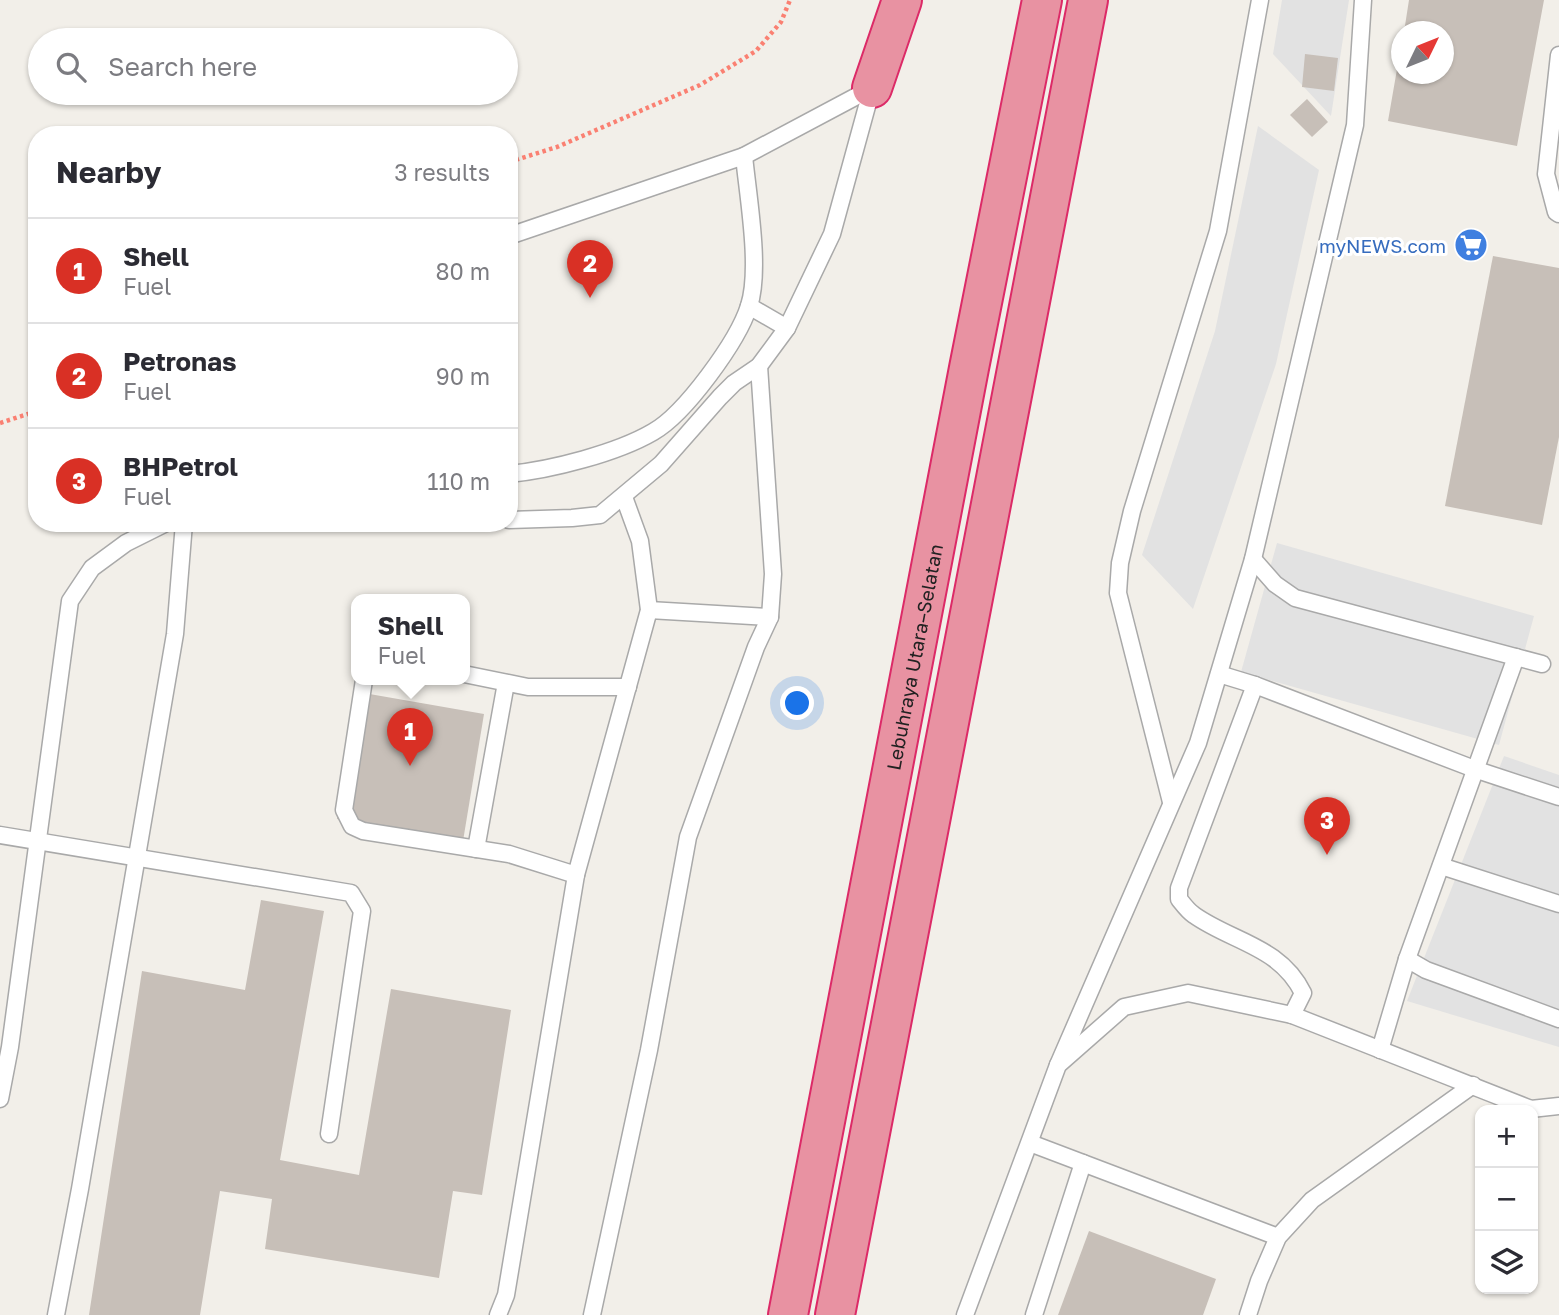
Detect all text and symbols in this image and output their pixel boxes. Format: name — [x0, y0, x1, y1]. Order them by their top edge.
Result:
north arrow — [1391, 21, 1454, 84]
search box — [28, 28, 518, 105]
icon: search — [52, 48, 90, 86]
text: Search here — [108, 51, 257, 82]
text: Nearby — [56, 154, 161, 190]
text: 3 results — [394, 158, 490, 186]
supermarket icon: myNEWS.com — [1452, 226, 1490, 264]
place label: myNEWS.com — [1319, 234, 1446, 257]
pin: 2 — [567, 240, 613, 298]
text: Shell — [123, 241, 189, 272]
text: 1 — [73, 257, 85, 285]
text: 80 m — [436, 257, 490, 285]
text: Fuel — [123, 272, 171, 300]
text: Petronas — [123, 346, 237, 377]
text: 2 — [72, 362, 86, 390]
text: 90 m — [436, 362, 490, 390]
text: Fuel — [123, 377, 171, 405]
text: BHPetrol — [123, 451, 238, 482]
text: 3 — [72, 467, 86, 495]
text: 110 m — [427, 467, 490, 495]
text: Fuel — [123, 482, 171, 510]
street label: Lebuhraya Utara–Selatan — [881, 542, 947, 772]
popup — [351, 594, 470, 685]
text: Shell — [378, 610, 443, 641]
text: Fuel — [378, 641, 426, 669]
your location — [780, 686, 814, 720]
pin: 1 — [387, 708, 433, 766]
pin: 3 — [1304, 797, 1350, 855]
map controls — [1475, 1105, 1538, 1294]
button: + — [1475, 1105, 1538, 1168]
button: − — [1475, 1168, 1538, 1231]
button: layers — [1475, 1231, 1538, 1294]

